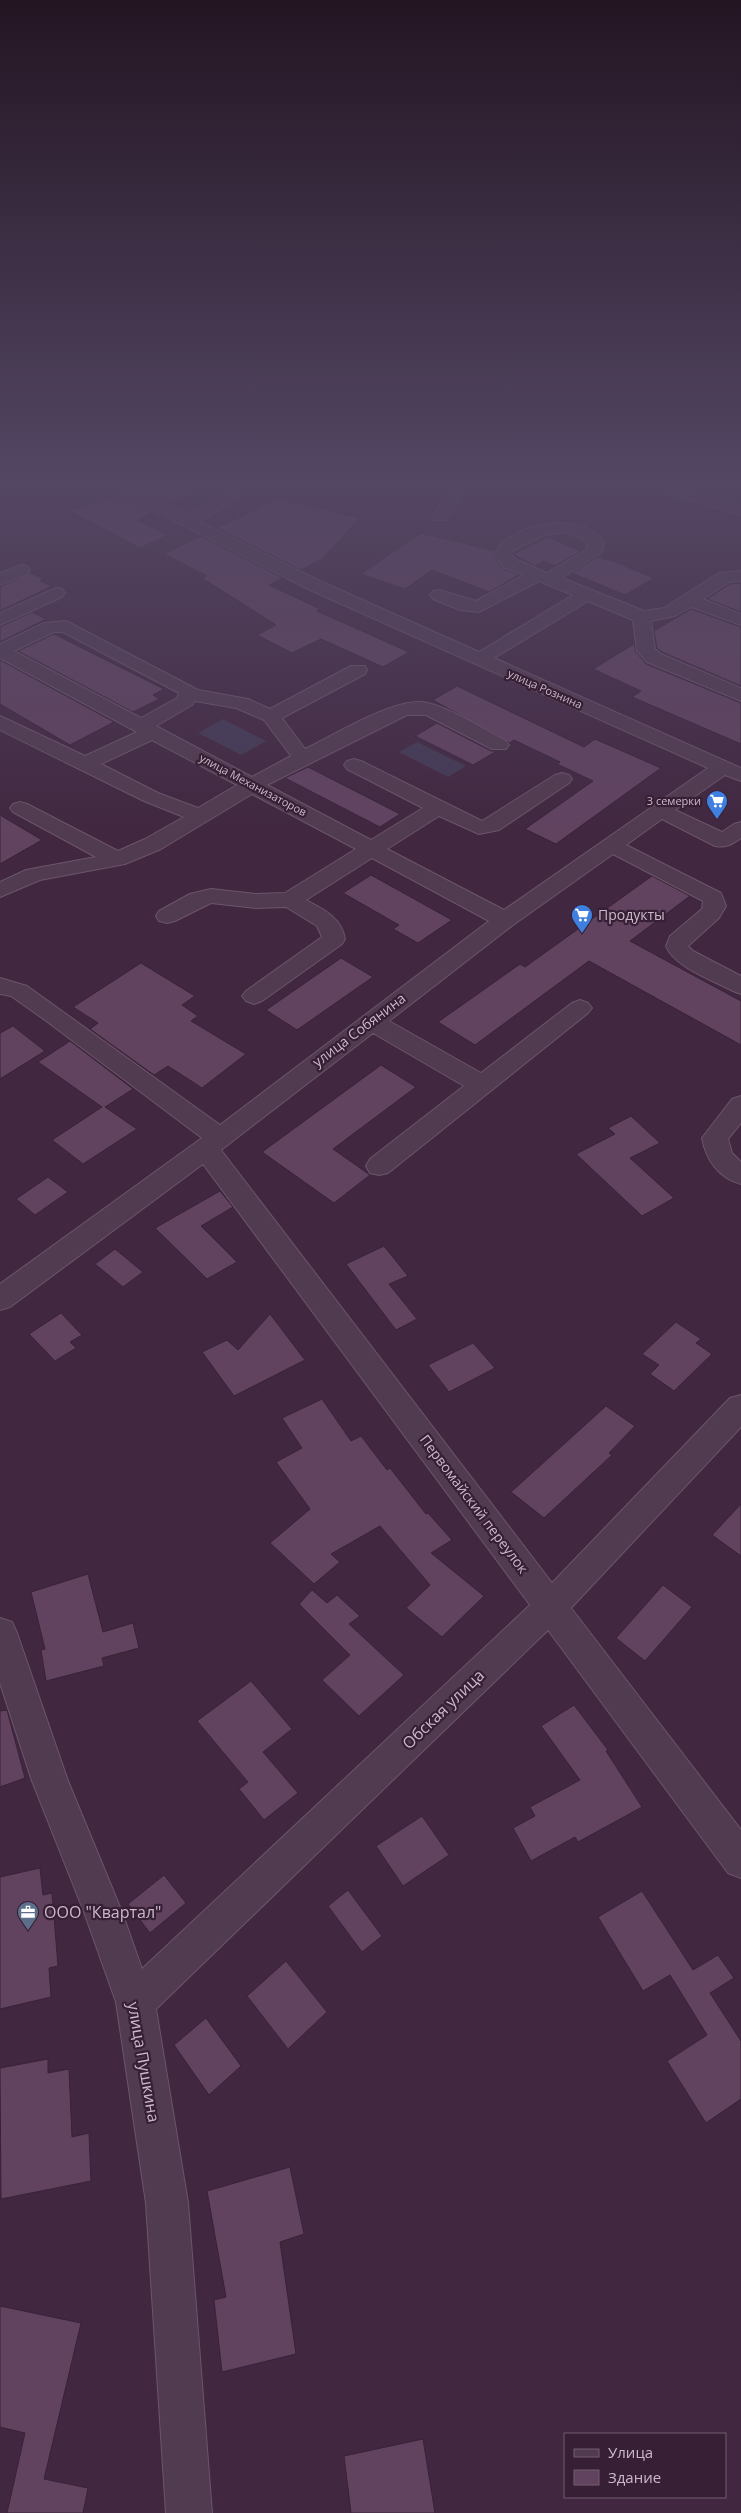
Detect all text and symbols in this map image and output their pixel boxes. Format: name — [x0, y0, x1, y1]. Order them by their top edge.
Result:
street label: улица Рознина — [506, 665, 585, 712]
street label: улица Механизаторов — [197, 750, 309, 819]
supermarket icon: 3 семерки — [705, 789, 729, 820]
place label: 3 семерки — [647, 793, 701, 808]
supermarket icon: Продукты — [570, 903, 594, 934]
place label: Продукты — [598, 905, 665, 924]
street label: улица Собянина — [308, 988, 409, 1071]
street label: Первомайский переулок — [416, 1430, 533, 1578]
street label: Обская улица — [397, 1664, 489, 1754]
office icon: ООО "Квартал" — [16, 1900, 40, 1931]
place label: ООО "Квартал" — [44, 1901, 161, 1923]
street label: улица Пушкина — [123, 2000, 165, 2124]
legend — [564, 2433, 726, 2498]
text: Улица — [608, 2442, 653, 2462]
text: Здание — [608, 2467, 661, 2487]

